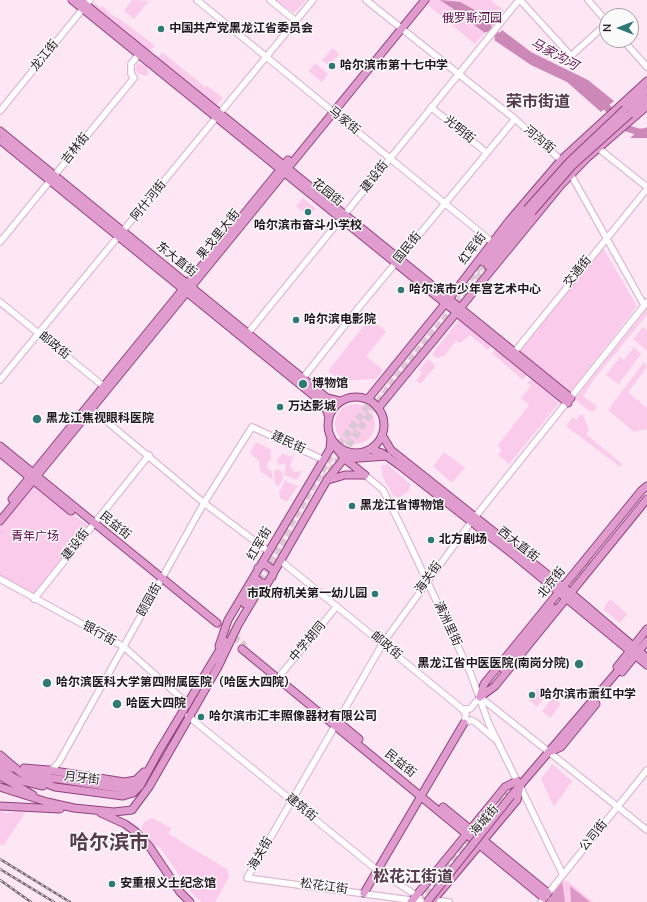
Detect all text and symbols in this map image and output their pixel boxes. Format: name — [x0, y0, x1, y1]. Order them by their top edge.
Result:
north arrow — [599, 8, 639, 48]
park label: 俄罗斯河园 — [442, 12, 502, 26]
place label: 中国共产党黑龙江省委员会 — [169, 22, 313, 36]
marker: 中国共产党黑龙江省委员会 — [156, 24, 166, 34]
text: N — [600, 24, 615, 32]
water label: 马家沟河 — [527, 36, 581, 74]
street label: 龙江街 — [28, 37, 62, 75]
place label: 哈尔滨市第十七中学 — [340, 59, 448, 73]
marker: 哈尔滨市第十七中学 — [327, 61, 337, 71]
district label: 荣市街道 — [506, 93, 570, 113]
street label: 马家街 — [325, 104, 363, 138]
street label: 光明街 — [440, 113, 478, 147]
street label: 河沟街 — [521, 123, 557, 157]
street label: 吉林街 — [59, 130, 93, 168]
street label: 建设街 — [358, 158, 392, 196]
street label: 花园街 — [308, 176, 346, 210]
street label: 阿什河街 — [128, 178, 170, 224]
street label: 果戈里大街 — [195, 207, 243, 263]
marker: 哈尔滨市奋斗小学校 — [303, 207, 313, 217]
place label: 哈尔滨市奋斗小学校 — [254, 219, 362, 233]
street label: 国民街 — [391, 229, 425, 267]
street label: 红军街 — [456, 230, 490, 268]
street label: 东大直街 — [153, 239, 199, 281]
street label: 交通街 — [561, 253, 595, 291]
place label: 哈尔滨市少年宫艺术中心 — [409, 283, 541, 297]
marker: 哈尔滨市少年宫艺术中心 — [396, 285, 406, 295]
place label: 哈尔滨电影院 — [304, 313, 376, 327]
marker: 哈尔滨电影院 — [291, 315, 301, 325]
street label: 邮政街 — [35, 329, 73, 363]
place label: 博物馆 — [312, 377, 348, 391]
marker: 博物馆 — [297, 378, 309, 390]
place label: 万达影城 — [288, 400, 336, 414]
marker: 万达影城 — [275, 402, 285, 412]
place label: 黑龙江焦视眼科医院 — [46, 412, 154, 426]
marker: 黑龙江焦视眼科医院 — [31, 413, 43, 425]
street label: 建民街 — [269, 429, 307, 457]
place label: 黑龙江省博物馆 — [360, 499, 444, 513]
marker: 黑龙江省博物馆 — [347, 501, 357, 511]
street label: 民益街 — [96, 509, 134, 543]
street label: 红军街 — [245, 525, 275, 563]
street label: 西大直街 — [495, 525, 541, 565]
street label: 建设街 — [59, 526, 93, 564]
park label: 青年广场 — [11, 530, 59, 544]
place label: 北方剧场 — [439, 533, 487, 547]
marker: 北方剧场 — [426, 535, 436, 545]
street label: 海关街 — [413, 559, 445, 597]
street label: 北京街 — [535, 564, 569, 602]
street label: 颐园街 — [135, 581, 165, 619]
place label: 市政府机关第一幼儿园 — [247, 587, 367, 601]
marker: 市政府机关第一幼儿园 — [370, 589, 380, 599]
street label: 满洲里街 — [430, 599, 464, 649]
street label: 银行街 — [80, 619, 118, 649]
street label: 中学胡同 — [287, 619, 329, 665]
street label: 邮政街 — [368, 629, 404, 663]
place label: 黑龙江省中医医院(南岗分院) — [417, 657, 570, 671]
marker: 黑龙江省中医医院(南岗分院) — [573, 658, 585, 670]
place label: 哈尔滨医科大学第四附属医院（哈医大四院） — [56, 676, 296, 690]
marker: 哈尔滨医科大学第四附属医院（哈医大四院） — [41, 677, 53, 689]
place label: 哈尔滨市萧红中学 — [540, 688, 636, 702]
marker: 哈尔滨市萧红中学 — [527, 690, 537, 700]
place label: 哈医大四院 — [126, 697, 186, 711]
marker: 哈医大四院 — [111, 698, 123, 710]
place label: 哈尔滨市汇丰照像器材有限公司 — [209, 710, 377, 724]
marker: 哈尔滨市汇丰照像器材有限公司 — [196, 712, 206, 722]
street label: 民益街 — [381, 747, 419, 781]
street label: 月牙街 — [63, 770, 101, 788]
street label: 建筑街 — [282, 791, 320, 825]
street label: 海城街 — [468, 803, 502, 839]
street label: 公司街 — [577, 817, 611, 855]
district label: 哈尔滨市 — [69, 832, 149, 856]
street label: 海关街 — [246, 835, 276, 873]
district label: 松花江街道 — [373, 868, 453, 888]
place label: 安重根义士纪念馆 — [120, 877, 216, 891]
street label: 松花江街 — [299, 877, 349, 897]
marker: 安重根义士纪念馆 — [107, 879, 117, 889]

